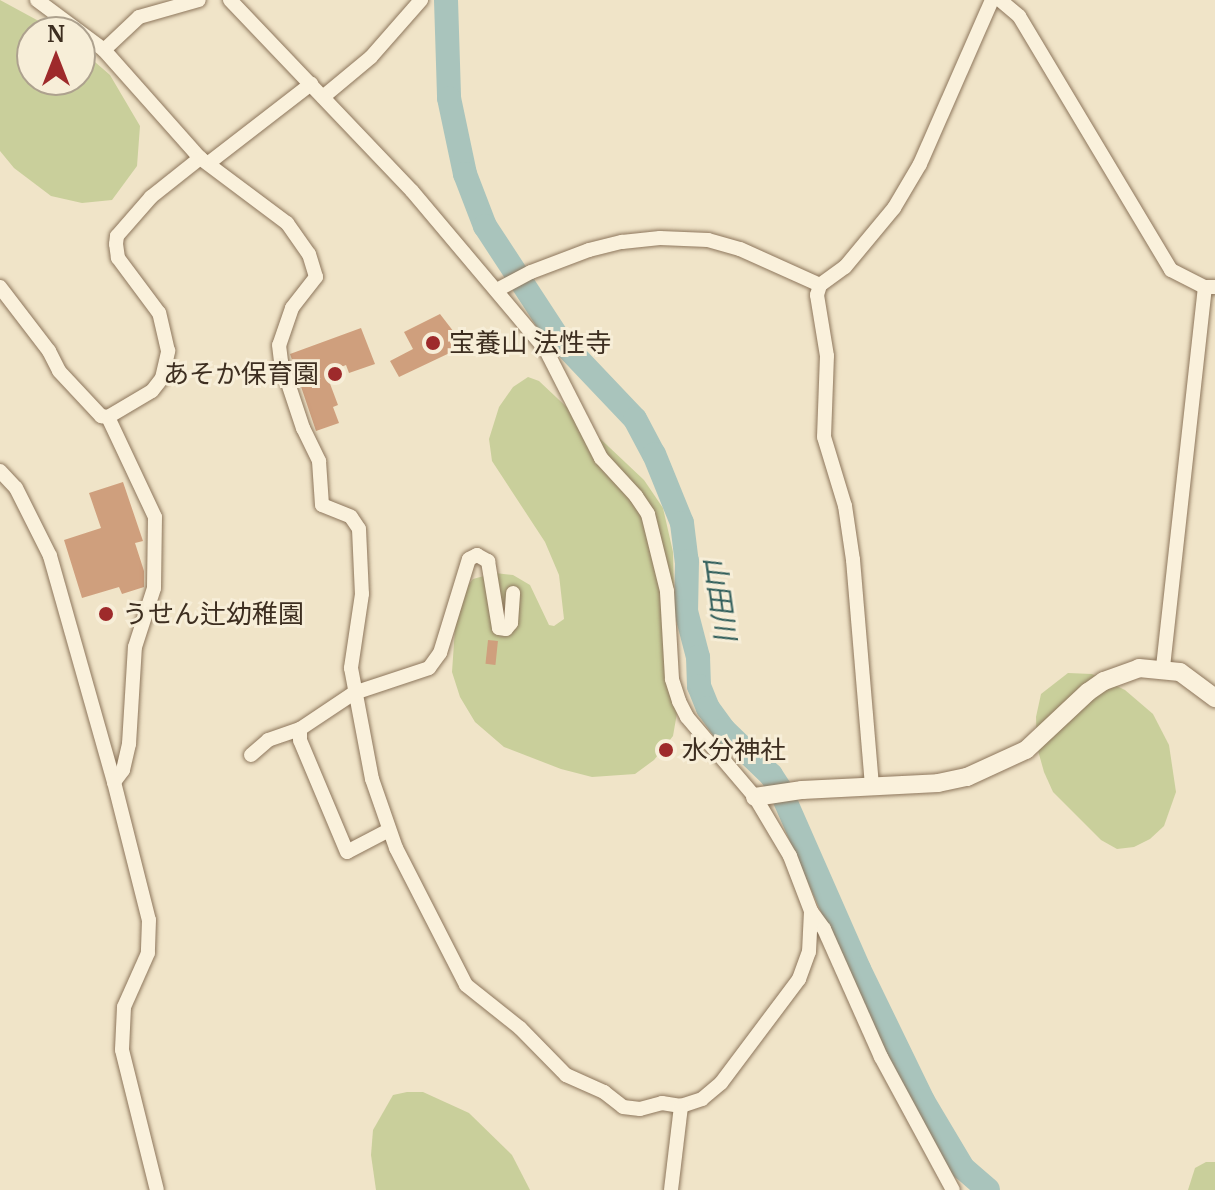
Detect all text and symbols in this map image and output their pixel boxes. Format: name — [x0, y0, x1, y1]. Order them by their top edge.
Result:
north arrow — [16, 16, 96, 96]
text: N — [47, 20, 65, 48]
place label: 宝養山 法性寺 — [449, 327, 611, 359]
marker: 宝養山 法性寺 — [424, 334, 442, 352]
place label: あそか保育園 — [163, 358, 319, 390]
marker: あそか保育園 — [326, 365, 344, 383]
water label: 山田川 — [698, 554, 742, 642]
place label: うせん辻幼稚園 — [122, 598, 304, 630]
marker: うせん辻幼稚園 — [97, 605, 115, 623]
place label: 水分神社 — [682, 734, 786, 766]
marker: 水分神社 — [657, 741, 675, 759]

